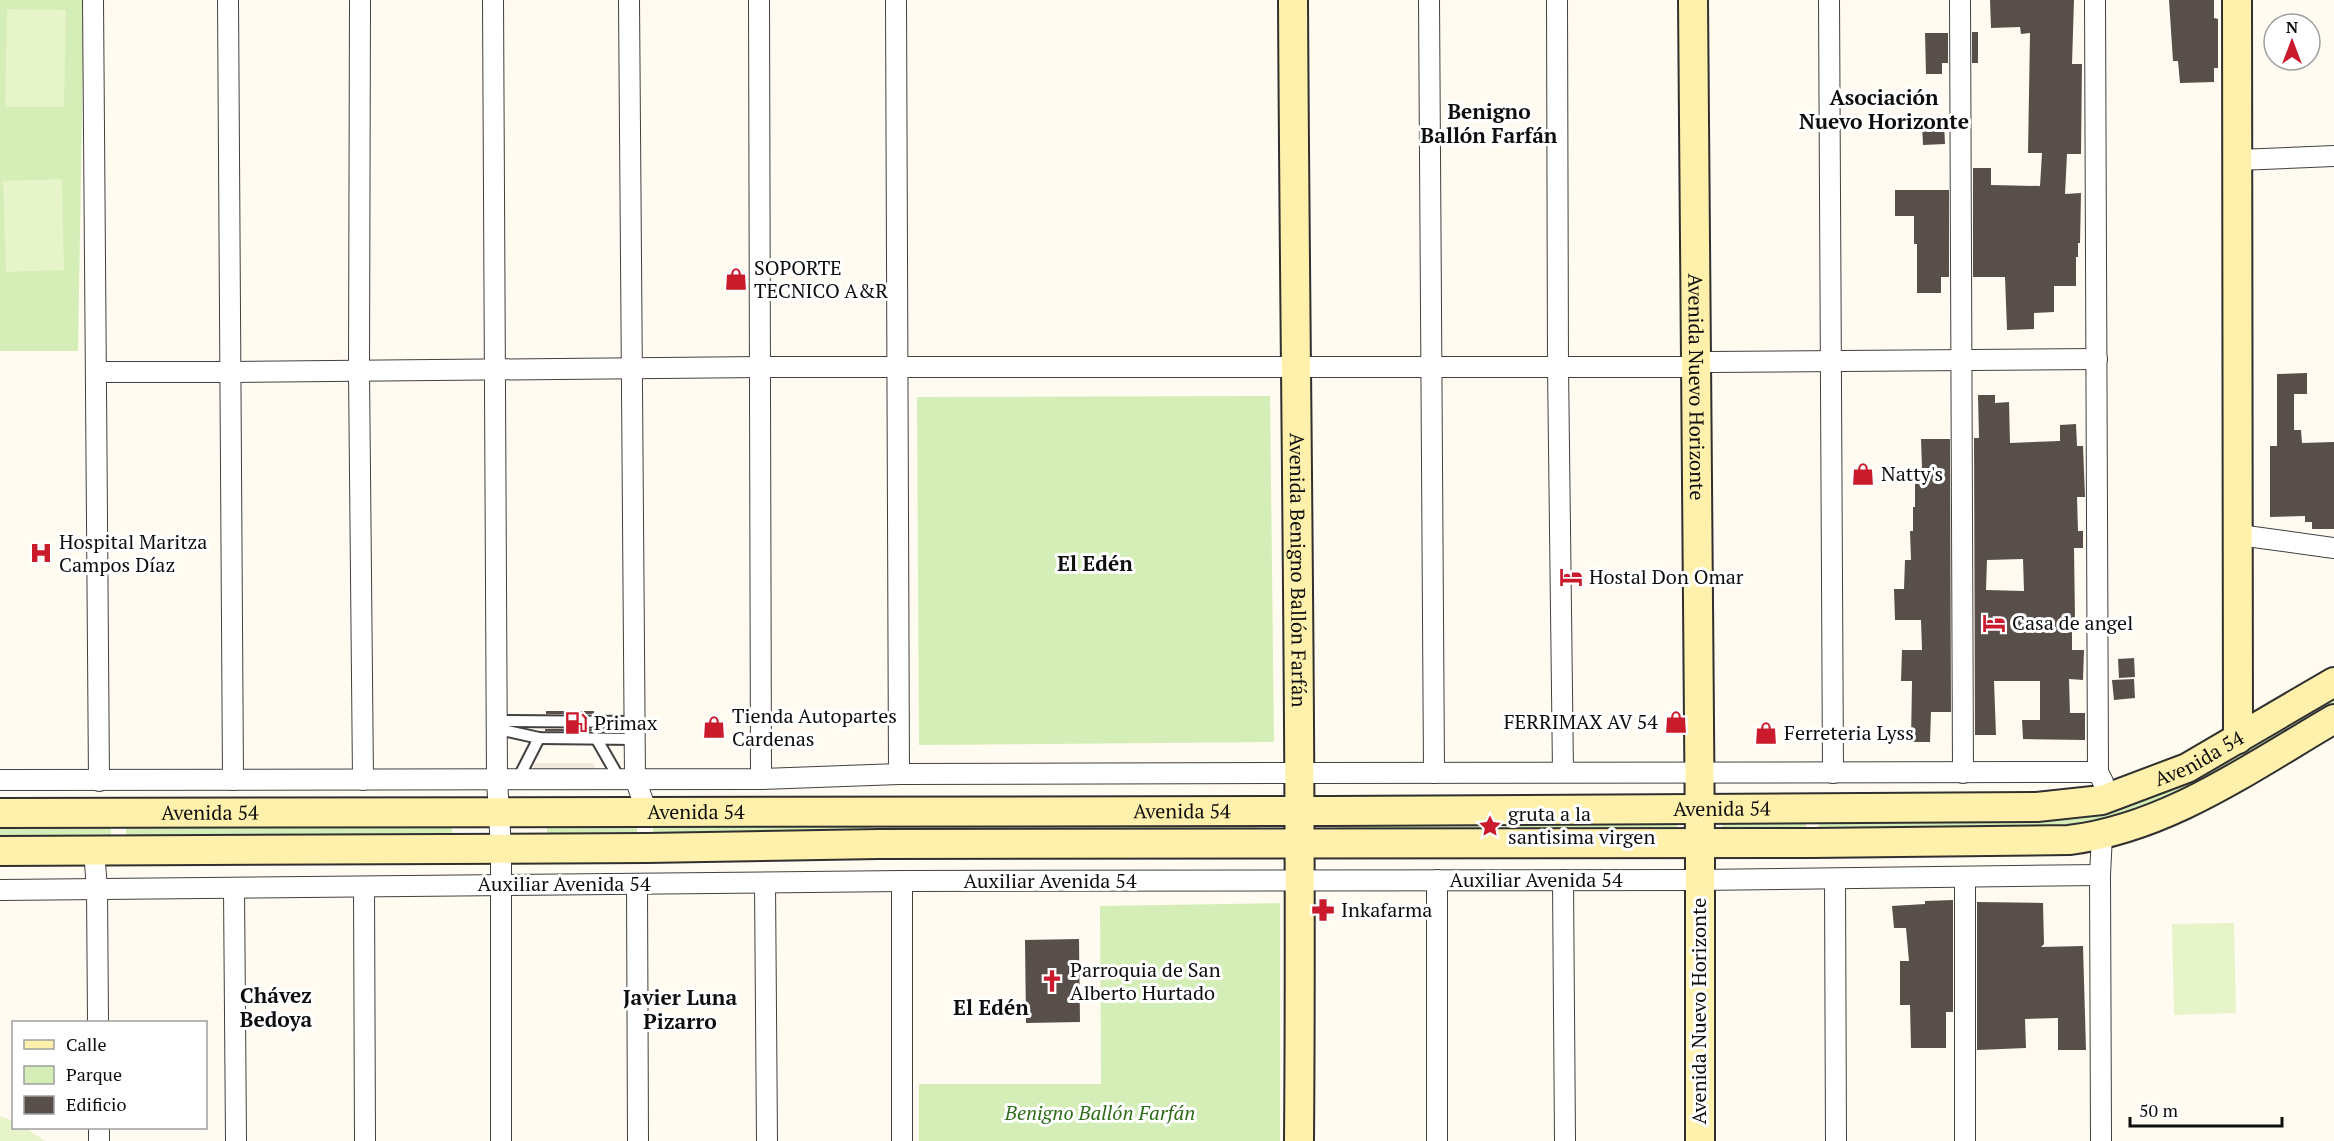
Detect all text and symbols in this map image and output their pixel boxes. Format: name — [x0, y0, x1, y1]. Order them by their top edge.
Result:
north arrow — [2262, 12, 2322, 72]
text: N — [2286, 16, 2298, 38]
district label: Asociación Nuevo Horizonte — [1799, 83, 1969, 135]
district label: Benigno Ballón Farfán — [1421, 97, 1558, 149]
place label: SOPORTE TECNICO A&R — [754, 254, 888, 304]
shop icon: SOPORTE TECNICO A&R — [723, 266, 749, 292]
street label: Avenida Nuevo Horizonte — [1682, 273, 1711, 501]
street label: Avenida Benigno Ballón Farfán — [1284, 433, 1313, 707]
place label: Natty's — [1881, 460, 1943, 487]
shop icon: Natty's — [1850, 461, 1876, 487]
place label: Hospital Maritza Campos Díaz — [59, 528, 207, 578]
hospital icon: Hospital Maritza Campos Díaz — [28, 540, 54, 566]
district label: El Edén — [1057, 549, 1133, 577]
place label: Hostal Don Omar — [1589, 563, 1744, 590]
hotel icon: Hostal Don Omar — [1558, 564, 1584, 590]
place label: Casa de angel — [2012, 609, 2133, 636]
hotel icon: Casa de angel — [1981, 610, 2007, 636]
place label: Tienda Autopartes Cardenas — [732, 702, 897, 752]
place label: FERRIMAX AV 54 — [1504, 708, 1658, 735]
place label: Primax — [594, 709, 658, 736]
shop icon: FERRIMAX AV 54 — [1663, 709, 1689, 735]
fuel station icon: Primax — [563, 710, 589, 736]
shop icon: Tienda Autopartes Cardenas — [701, 714, 727, 740]
place label: Ferreteria Lyss — [1784, 719, 1914, 746]
shop icon: Ferreteria Lyss — [1753, 720, 1779, 746]
street label: Avenida 54 — [2150, 724, 2249, 792]
street label: Avenida 54 — [1673, 795, 1771, 822]
street label: Avenida 54 — [1133, 797, 1231, 824]
street label: Avenida 54 — [647, 798, 745, 825]
street label: Avenida 54 — [161, 799, 259, 826]
place label: gruta a la santisima virgen — [1508, 800, 1655, 850]
place icon: gruta a la santisima virgen — [1477, 813, 1503, 839]
street label: Auxiliar Avenida 54 — [1449, 866, 1623, 893]
street label: Auxiliar Avenida 54 — [963, 867, 1137, 894]
street label: Auxiliar Avenida 54 — [477, 870, 651, 897]
place label: Inkafarma — [1341, 896, 1432, 923]
pharmacy icon: Inkafarma — [1310, 897, 1336, 923]
street label: Avenida Nuevo Horizonte — [1685, 898, 1712, 1124]
place label: Parroquia de San Alberto Hurtado — [1070, 956, 1221, 1006]
church icon: Parroquia de San Alberto Hurtado — [1039, 968, 1065, 994]
district label: Chávez Bedoya — [240, 981, 313, 1033]
district label: Javier Luna Pizarro — [623, 983, 737, 1035]
district label: El Edén — [953, 993, 1029, 1021]
legend — [12, 1021, 207, 1129]
text: Calle — [66, 1032, 107, 1056]
text: Parque — [66, 1062, 122, 1086]
scale bar — [2130, 1090, 2282, 1128]
text: Edificio — [66, 1092, 126, 1116]
text: 50 m — [2139, 1098, 2179, 1122]
park label: Benigno Ballón Farfán — [1004, 1099, 1195, 1126]

